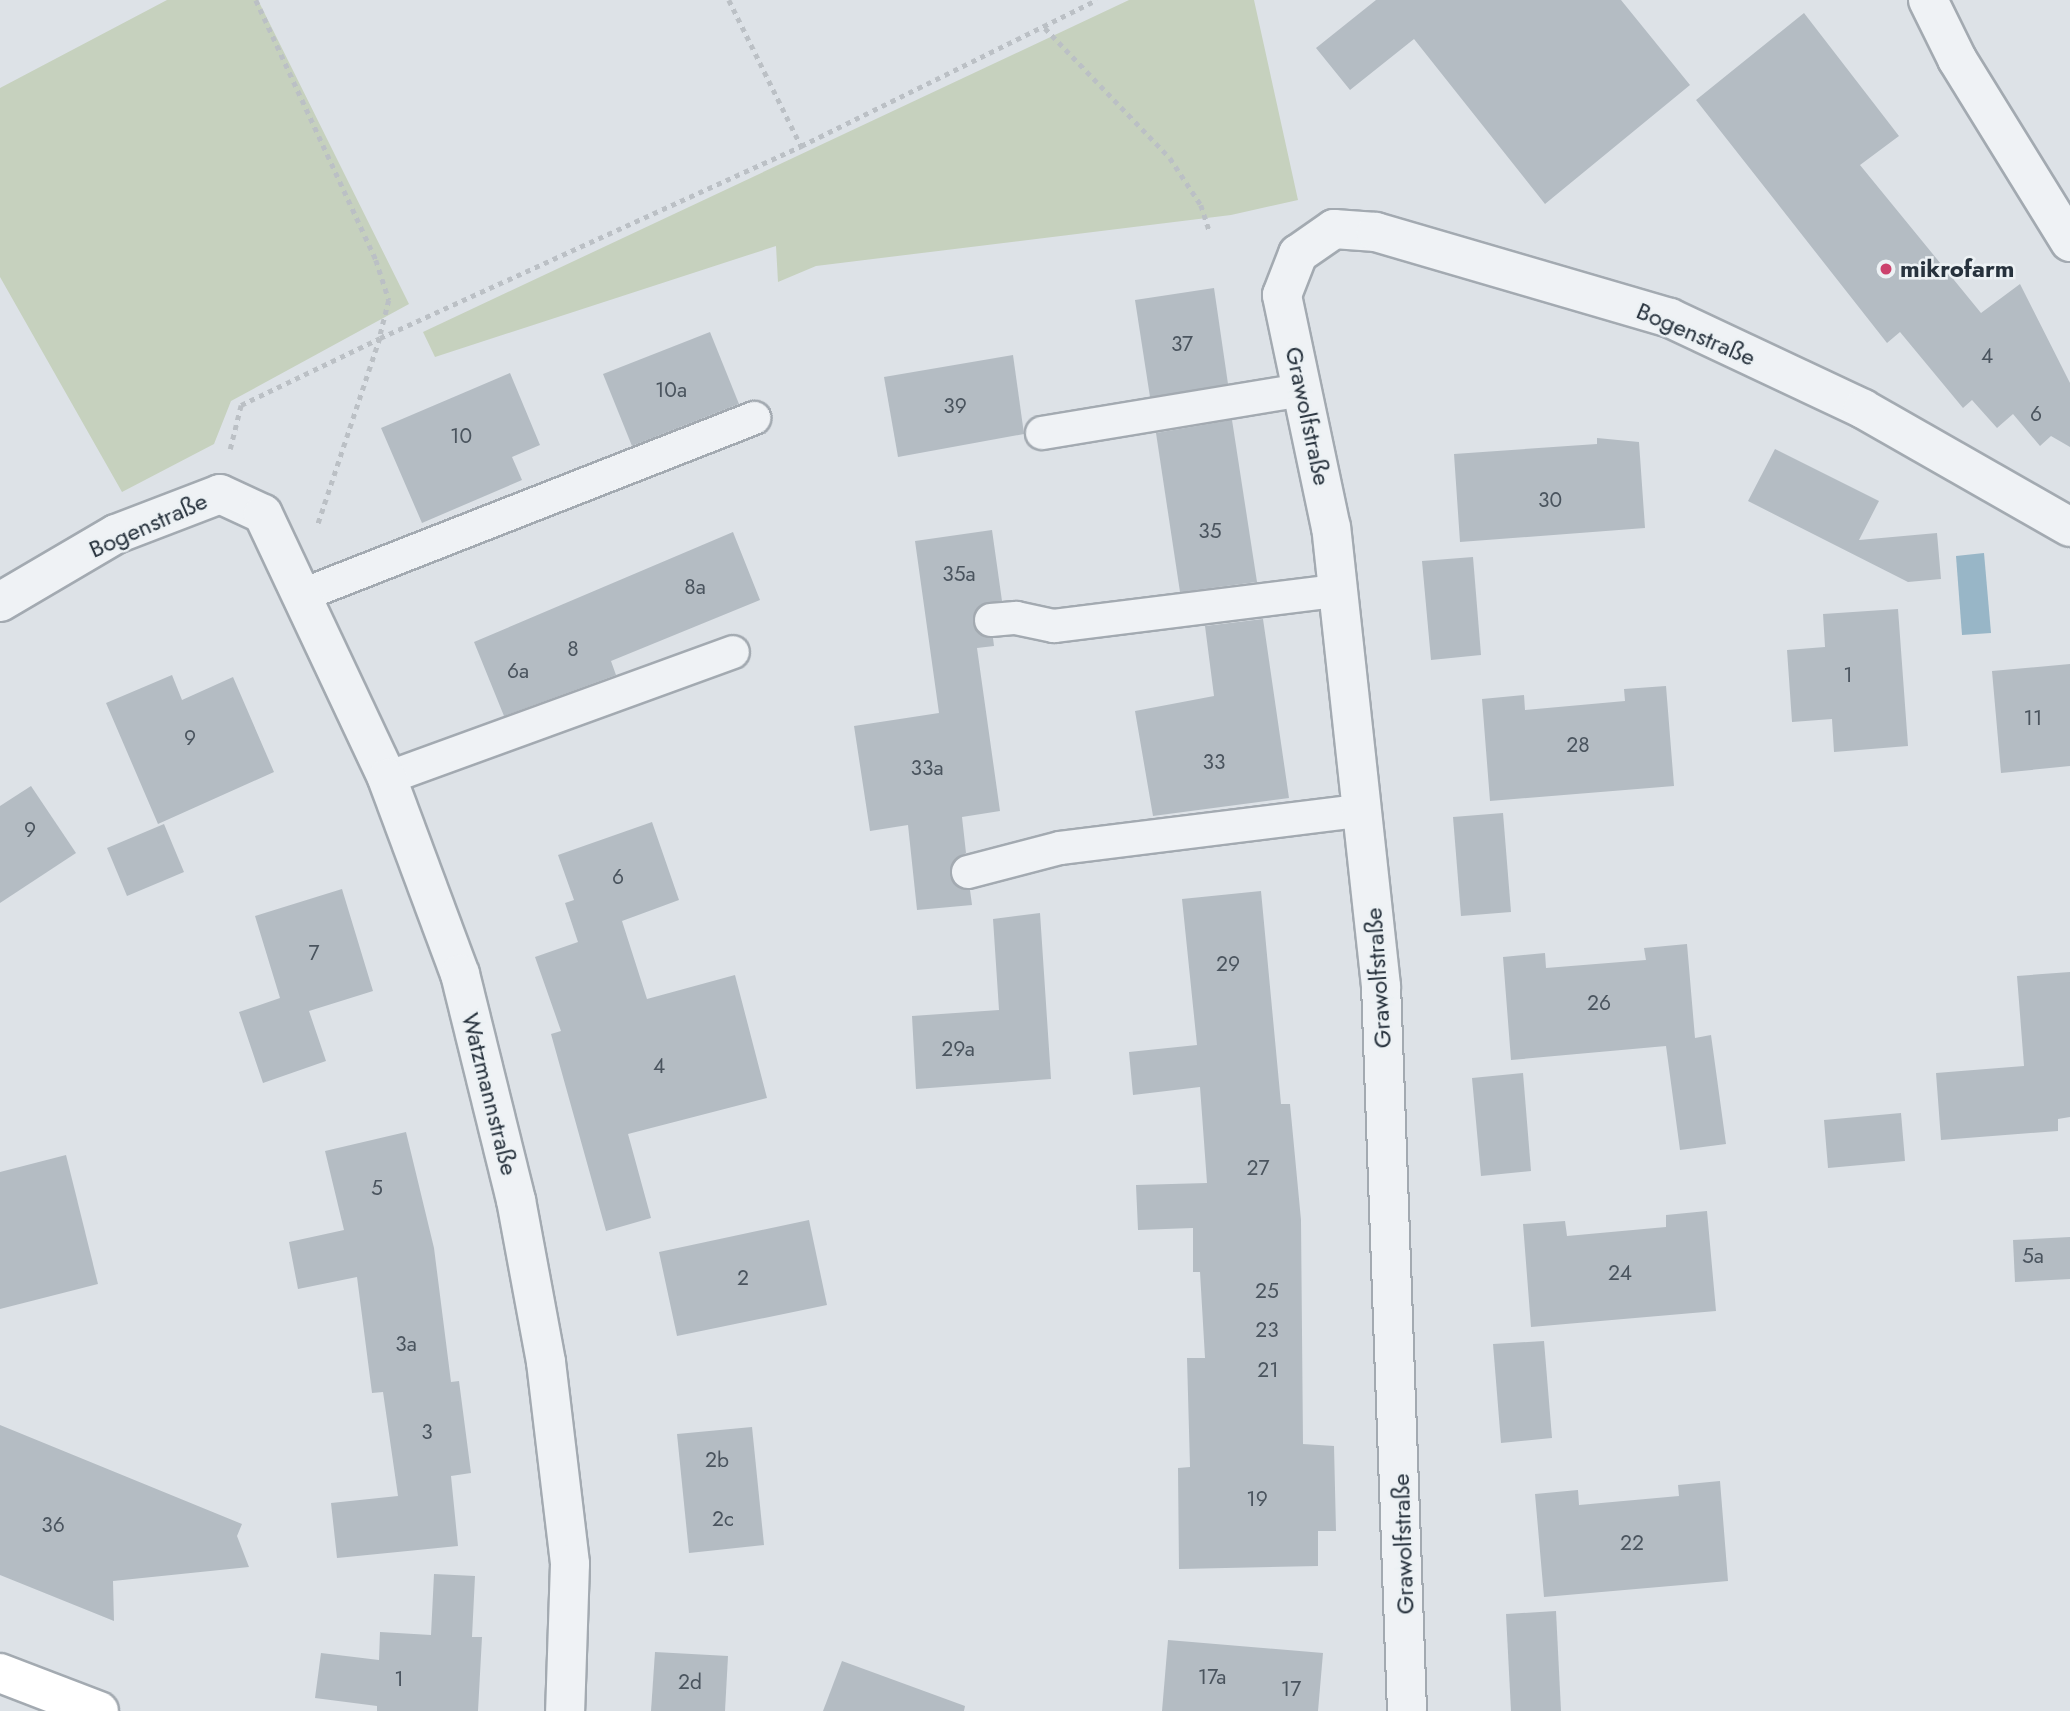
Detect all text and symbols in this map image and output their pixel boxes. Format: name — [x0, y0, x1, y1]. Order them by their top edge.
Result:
place label: mikrofarm — [1900, 255, 2015, 283]
marker: mikrofarm — [1878, 261, 1894, 277]
street label: Bogenstraße — [1632, 296, 1760, 372]
house number: 37 — [1171, 331, 1193, 357]
house number: 4 — [1981, 343, 1993, 369]
street label: Grawolfstraße — [1279, 344, 1337, 488]
house number: 10a — [655, 377, 687, 403]
house number: 39 — [943, 393, 967, 419]
house number: 6 — [2030, 401, 2042, 427]
house number: 10 — [450, 423, 472, 449]
street label: Bogenstraße — [84, 486, 212, 564]
house number: 30 — [1538, 487, 1562, 513]
house number: 35 — [1198, 518, 1222, 544]
house number: 35a — [942, 561, 976, 587]
house number: 8a — [684, 574, 706, 600]
house number: 8 — [567, 636, 579, 662]
house number: 6a — [507, 658, 529, 684]
house number: 1 — [1843, 662, 1853, 688]
house number: 11 — [2024, 705, 2042, 731]
house number: 9 — [184, 725, 196, 751]
house number: 28 — [1566, 732, 1590, 758]
house number: 33 — [1203, 749, 1225, 775]
house number: 33a — [910, 755, 944, 781]
house number: 9 — [24, 817, 36, 843]
house number: 6 — [612, 864, 624, 890]
street label: Grawolfstraße — [1359, 907, 1397, 1049]
house number: 7 — [308, 940, 320, 966]
house number: 29 — [1216, 951, 1240, 977]
house number: 26 — [1587, 990, 1611, 1016]
street label: Watzmannstraße — [456, 1010, 524, 1178]
house number: 29a — [941, 1036, 975, 1062]
house number: 4 — [653, 1053, 665, 1079]
house number: 27 — [1247, 1155, 1269, 1181]
house number: 5 — [371, 1175, 383, 1201]
house number: 5a — [2022, 1243, 2044, 1269]
house number: 24 — [1608, 1260, 1632, 1286]
house number: 2 — [737, 1265, 749, 1291]
house number: 25 — [1255, 1278, 1279, 1304]
house number: 23 — [1255, 1317, 1279, 1343]
house number: 3a — [395, 1331, 417, 1357]
house number: 21 — [1257, 1357, 1279, 1383]
house number: 3 — [421, 1419, 433, 1445]
house number: 2b — [705, 1447, 729, 1473]
street label: Grawolfstraße — [1386, 1473, 1420, 1615]
house number: 19 — [1246, 1486, 1268, 1512]
house number: 2c — [712, 1506, 734, 1532]
house number: 36 — [41, 1512, 65, 1538]
house number: 22 — [1620, 1530, 1644, 1556]
house number: 17a — [1198, 1664, 1226, 1690]
house number: 1 — [394, 1666, 404, 1692]
house number: 2d — [678, 1669, 702, 1695]
house number: 17 — [1281, 1676, 1301, 1702]

